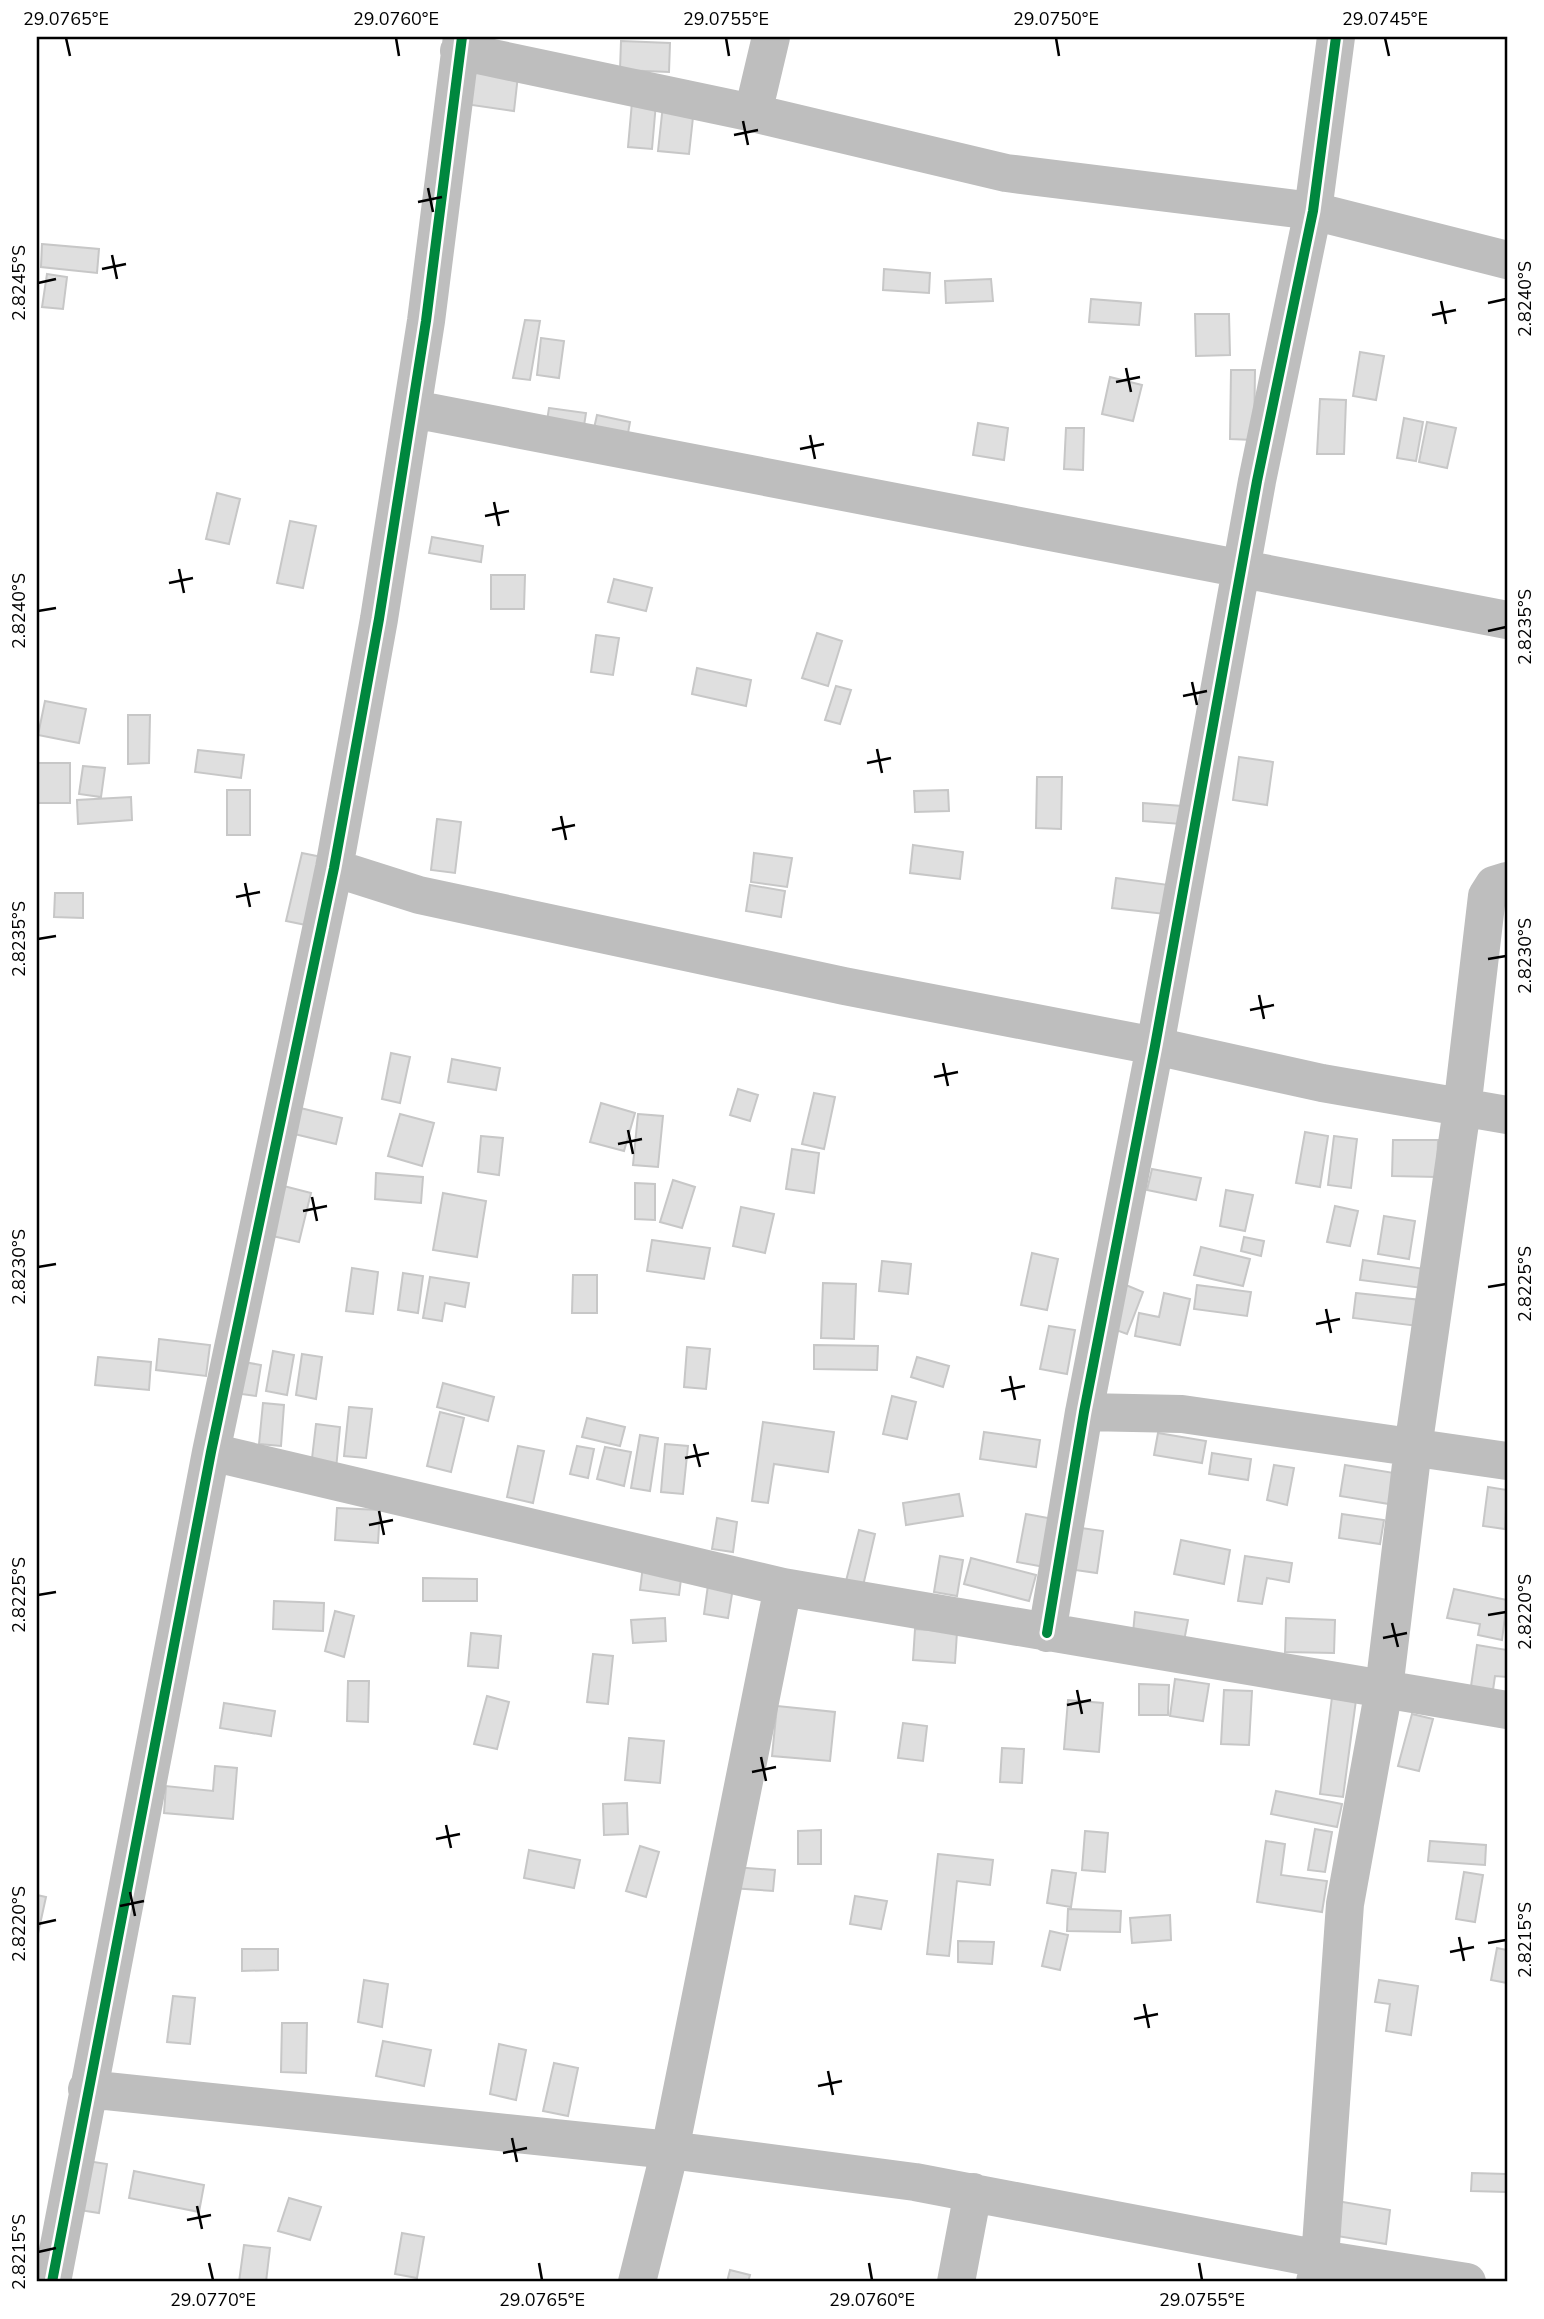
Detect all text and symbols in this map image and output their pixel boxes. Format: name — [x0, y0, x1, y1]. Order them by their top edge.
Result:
text: 29.0765°E — [23, 7, 109, 31]
text: 29.0760°E — [353, 7, 439, 31]
text: 29.0755°E — [683, 7, 769, 31]
text: 29.0750°E — [1013, 7, 1099, 31]
text: 29.0745°E — [1342, 7, 1428, 31]
text: 2.8245°S — [7, 245, 31, 321]
text: 2.8240°S — [1513, 261, 1537, 337]
text: 2.8240°S — [7, 573, 31, 649]
text: 2.8235°S — [1513, 589, 1537, 665]
text: 2.8235°S — [7, 901, 31, 977]
text: 2.8230°S — [1513, 918, 1537, 994]
text: 2.8230°S — [7, 1229, 31, 1305]
text: 2.8225°S — [1513, 1246, 1537, 1322]
text: 2.8225°S — [7, 1557, 31, 1633]
text: 2.8220°S — [1513, 1574, 1537, 1650]
text: 2.8220°S — [7, 1886, 31, 1962]
text: 2.8215°S — [1513, 1902, 1537, 1978]
text: 2.8215°S — [7, 2214, 31, 2290]
text: 29.0770°E — [170, 2288, 256, 2312]
text: 29.0765°E — [499, 2288, 585, 2312]
text: 29.0760°E — [829, 2288, 915, 2312]
text: 29.0755°E — [1159, 2288, 1245, 2312]

